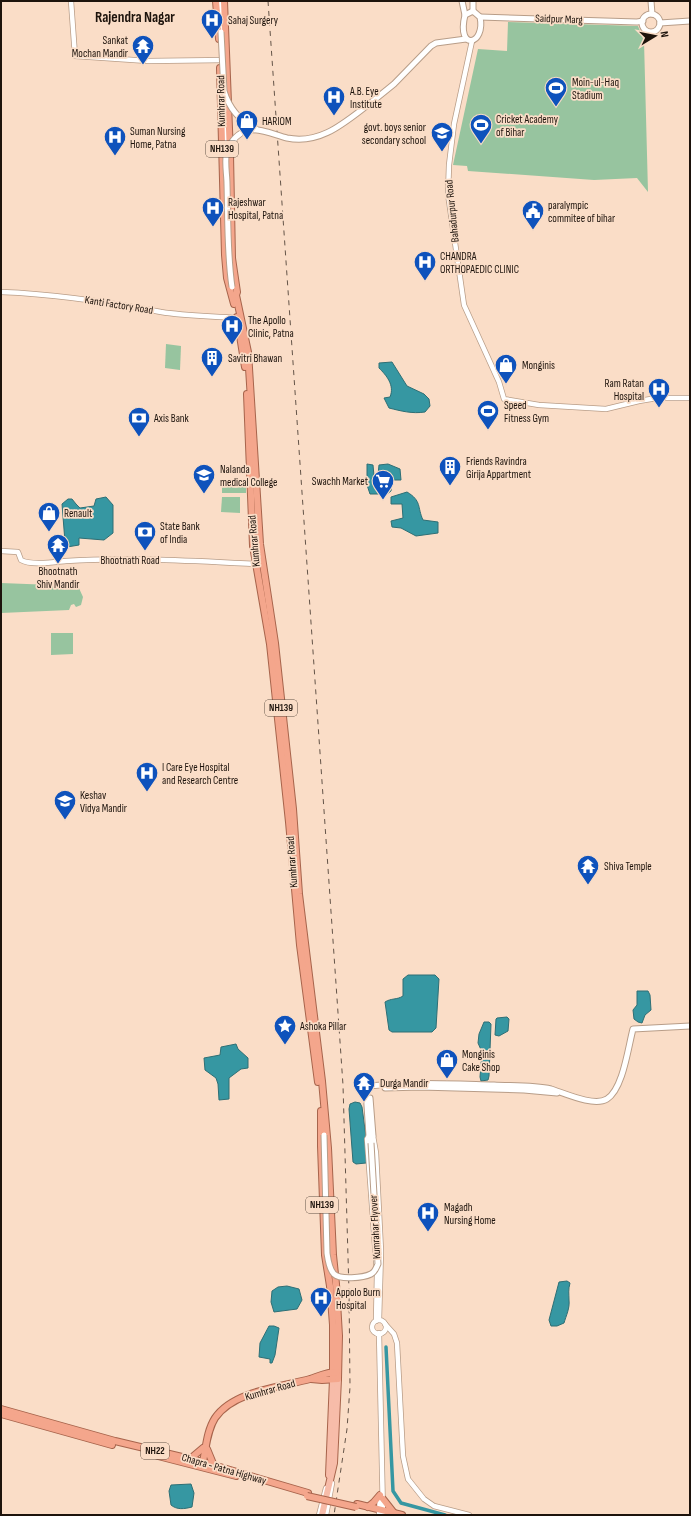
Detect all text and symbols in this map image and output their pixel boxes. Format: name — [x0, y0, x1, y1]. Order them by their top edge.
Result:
hospital icon: Sahaj Surgery — [199, 7, 225, 40]
district label: Rajendra Nagar — [95, 8, 175, 27]
street label: Saidpur Marg — [535, 12, 584, 26]
place label: Sahaj Surgery — [228, 14, 279, 27]
north arrow — [635, 16, 675, 56]
text: N — [657, 30, 671, 38]
temple icon: Sankat Mochan Mandir — [130, 33, 156, 66]
place label: Sankat Mochan Mandir — [72, 34, 129, 60]
street label: Kumhrar Road — [214, 75, 228, 127]
sports icon: Moin-ul-Haq Stadium — [543, 75, 569, 108]
place label: Moin-ul-Haq Stadium — [572, 76, 619, 102]
hospital icon: A.B. Eye Institute — [321, 84, 347, 117]
place label: A.B. Eye Institute — [349, 85, 382, 111]
shop icon: HARIOM — [234, 108, 260, 141]
sports icon: Cricket Academy of Bihar — [468, 112, 494, 145]
place label: Cricket Academy of Bihar — [496, 113, 559, 139]
place label: HARIOM — [262, 115, 292, 128]
school or university icon: govt. boys senior secondary school — [429, 120, 455, 153]
place label: govt. boys senior secondary school — [362, 121, 426, 147]
hospital icon: Suman Nursing Home, Patna — [102, 124, 128, 157]
place label: Suman Nursing Home, Patna — [130, 125, 186, 151]
road number: NH139 — [206, 141, 238, 157]
street label: Bahadurpur Road — [442, 179, 462, 243]
hospital icon: Rajeshwar Hospital, Patna — [200, 195, 226, 228]
place label: Rajeshwar Hospital, Patna — [228, 196, 283, 222]
public building icon: paralympic commitee of bihar — [520, 198, 546, 231]
place label: paralympic commitee of bihar — [548, 199, 615, 225]
hospital icon: CHANDRA ORTHOPAEDIC CLINIC — [412, 249, 438, 282]
place label: CHANDRA ORTHOPAEDIC CLINIC — [440, 250, 519, 276]
street label: Kanti Factory Road — [84, 293, 155, 317]
hospital icon: The Apollo Clinic, Patna — [219, 313, 245, 346]
place label: The Apollo Clinic, Patna — [248, 314, 294, 340]
building icon: Savitri Bhawan — [199, 345, 225, 378]
place label: Savitri Bhawan — [228, 352, 283, 365]
shop icon: Monginis — [493, 352, 519, 385]
place label: Monginis — [522, 359, 555, 372]
hospital icon: Ram Ratan Hospital — [646, 376, 672, 409]
place label: Ram Ratan Hospital — [605, 377, 644, 403]
sports icon: Speed Fitness Gym — [475, 398, 501, 431]
place label: Speed Fitness Gym — [504, 399, 549, 425]
bank icon: Axis Bank — [126, 405, 152, 438]
place label: Axis Bank — [153, 412, 190, 425]
building icon: Friends Ravindra Girija Appartment — [437, 454, 463, 487]
place label: Friends Ravindra Girija Appartment — [466, 455, 532, 481]
school or university icon: Nalanda medical College — [191, 462, 217, 495]
place label: Nalanda medical College — [220, 463, 278, 489]
supermarket icon: Swachh Market — [370, 468, 396, 501]
place label: Swachh Market — [312, 475, 369, 488]
shop icon: Renault — [36, 500, 62, 533]
place label: Renault — [64, 507, 93, 520]
street label: Kumhrar Road — [245, 514, 263, 567]
bank icon: State Bank of India — [132, 519, 158, 552]
place label: State Bank of India — [160, 520, 201, 546]
temple icon: Bhootnath Shiv Mandir — [45, 532, 71, 565]
street label: Bhootnath Road — [100, 554, 160, 567]
place label: Bhootnath Shiv Mandir — [37, 565, 79, 591]
road number: NH139 — [265, 700, 297, 716]
hospital icon: I Care Eye Hospital and Research Centre — [134, 760, 160, 793]
place label: I Care Eye Hospital and Research Centre — [162, 761, 238, 787]
school or university icon: Keshav Vidya Mandir — [52, 788, 78, 821]
place label: Keshav Vidya Mandir — [80, 789, 127, 815]
street label: Kumhrar Road — [284, 835, 300, 888]
temple icon: Shiva Temple — [575, 853, 601, 886]
place label: Shiva Temple — [604, 860, 652, 873]
place icon: Ashoka Pillar — [272, 1013, 298, 1046]
place label: Ashoka Pillar — [299, 1020, 346, 1033]
shop icon: Monginis Cake Shop — [434, 1047, 460, 1080]
place label: Monginis Cake Shop — [462, 1048, 500, 1074]
temple icon: Durga Mandir — [351, 1070, 377, 1103]
place label: Durga Mandir — [380, 1077, 428, 1090]
street label: Kumrahar Flyover — [367, 1195, 383, 1259]
road number: NH139 — [306, 1197, 338, 1213]
hospital icon: Magadh Nursing Home — [415, 1200, 441, 1233]
place label: Magadh Nursing Home — [444, 1201, 496, 1227]
hospital icon: Appolo Burn Hospital — [308, 1285, 334, 1318]
place label: Appolo Burn Hospital — [335, 1286, 381, 1312]
street label: Kumhrar Road — [243, 1377, 297, 1403]
road number: NH22 — [141, 1443, 169, 1459]
street label: Chapra - Patna Highway — [180, 1451, 269, 1488]

